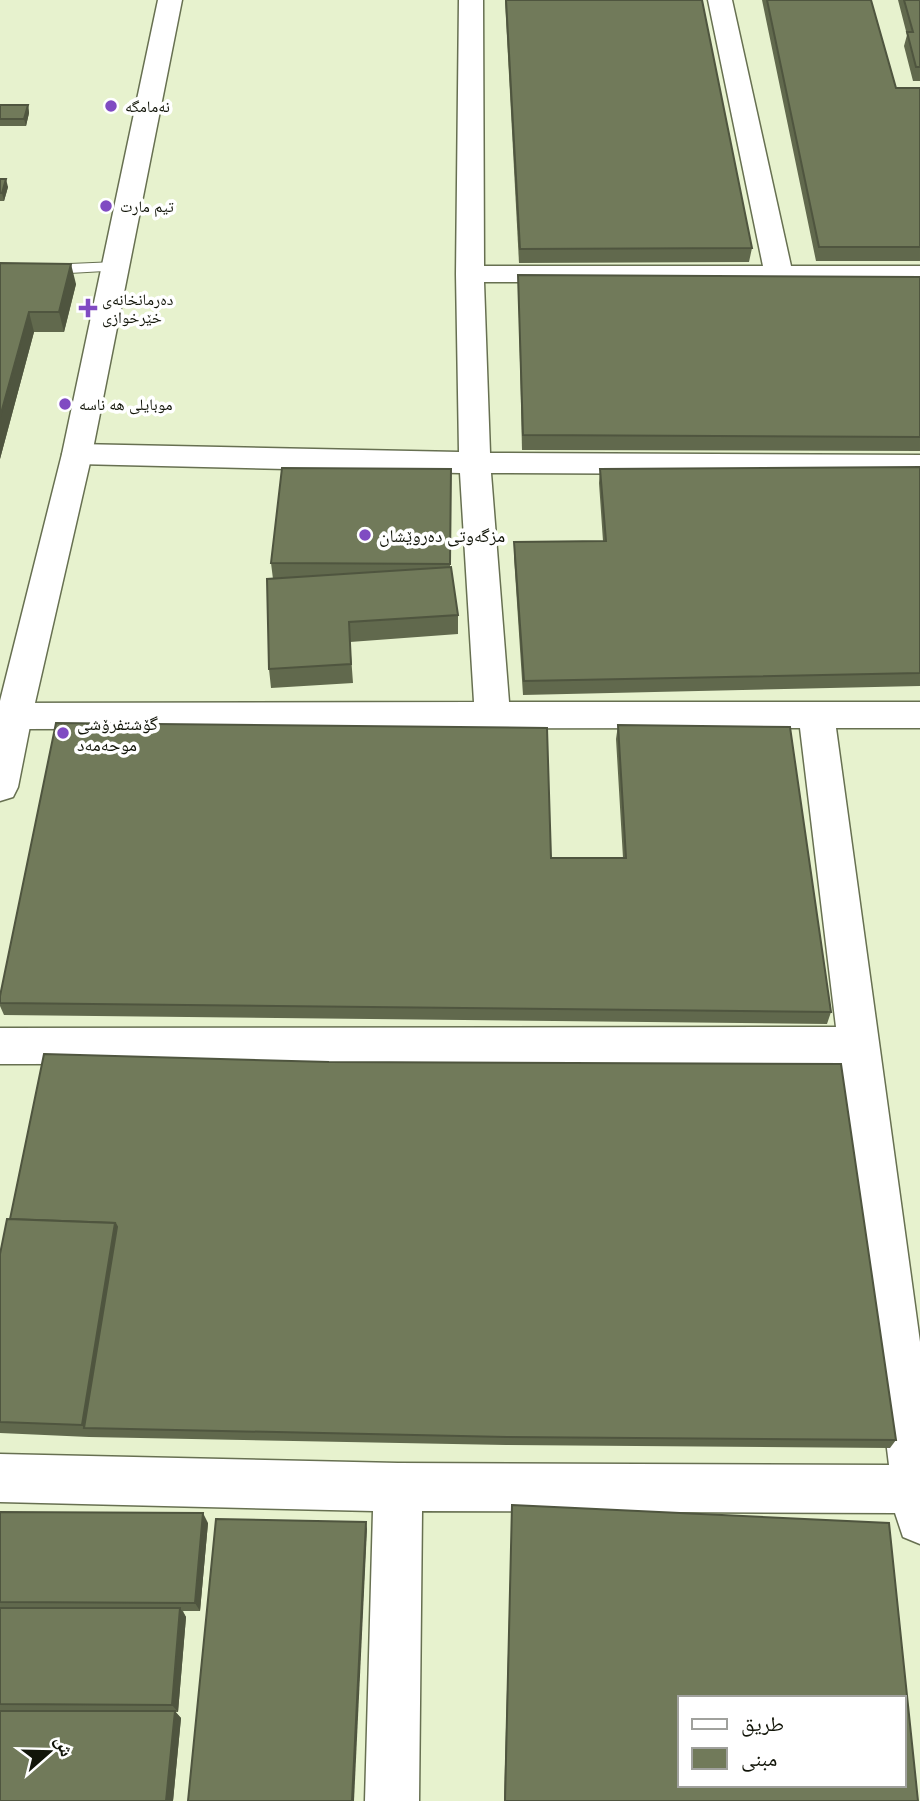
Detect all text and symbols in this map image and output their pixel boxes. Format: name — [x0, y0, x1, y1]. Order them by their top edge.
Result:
place label: نەمامگە — [125, 95, 170, 117]
marker: نەمامگە — [103, 98, 119, 114]
place label: تیم مارت — [120, 195, 174, 217]
marker: تیم مارت — [98, 198, 114, 214]
place label: دەرمانخانەی خێرخوازی — [102, 288, 173, 328]
marker: دەرمانخانەی خێرخوازی — [80, 300, 96, 316]
place label: موبایلی هه ناسه — [79, 393, 173, 415]
marker: موبایلی هه ناسه — [57, 396, 73, 412]
place label: مزگەوتی دەروێشان — [379, 523, 505, 547]
marker: مزگەوتی دەروێشان — [357, 527, 373, 543]
place label: گۆشتفرۆشی موحەمەد — [77, 711, 159, 756]
marker: گۆشتفرۆشی موحەمەد — [55, 725, 71, 741]
legend — [678, 1696, 906, 1787]
text: طريق — [741, 1709, 784, 1737]
north arrow — [14, 1717, 84, 1787]
text: ش — [49, 1732, 81, 1760]
text: مبنى — [741, 1744, 777, 1772]

